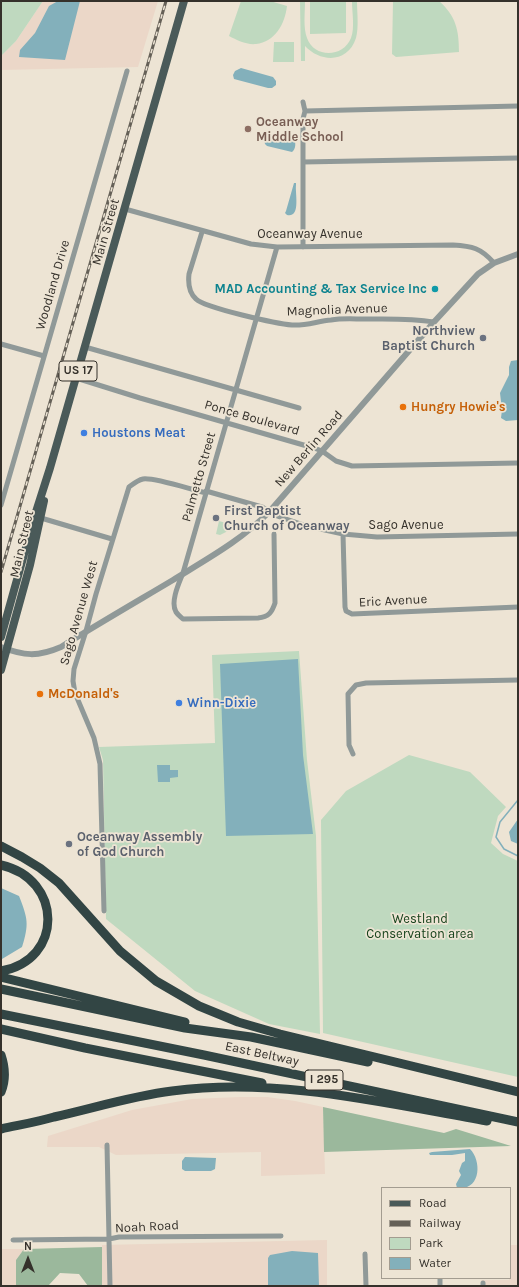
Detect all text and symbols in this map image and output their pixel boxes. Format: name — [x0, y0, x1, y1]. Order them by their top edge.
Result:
place label: Oceanway Middle School — [256, 114, 344, 145]
marker: Oceanway Middle School — [243, 124, 253, 134]
street label: Main Street — [89, 197, 123, 267]
street label: Oceanway Avenue — [257, 226, 363, 242]
street label: Woodland Drive — [33, 238, 73, 332]
place label: MAD Accounting & Tax Service Inc — [215, 281, 427, 297]
marker: MAD Accounting & Tax Service Inc — [430, 284, 440, 294]
street label: Magnolia Avenue — [286, 300, 388, 320]
place label: Northview Baptist Church — [382, 323, 475, 354]
marker: Northview Baptist Church — [478, 333, 488, 343]
road number: US 17 — [59, 361, 97, 381]
street label: Ponce Boulevard — [203, 397, 301, 439]
place label: Hungry Howie's — [411, 399, 506, 415]
marker: Hungry Howie's — [398, 402, 408, 412]
street label: New Berlin Road — [272, 408, 346, 490]
place label: Houstons Meat — [92, 425, 185, 441]
marker: Houstons Meat — [79, 428, 89, 438]
street label: Palmetto Street — [179, 430, 219, 524]
place label: First Baptist Church of Oceanway — [224, 503, 350, 534]
street label: Main Street — [7, 509, 37, 579]
marker: First Baptist Church of Oceanway — [211, 513, 221, 523]
street label: Sago Avenue — [368, 517, 444, 533]
street label: Sago Avenue West — [57, 559, 101, 667]
street label: Eric Avenue — [358, 591, 428, 611]
place label: McDonald's — [48, 686, 119, 702]
marker: McDonald's — [35, 689, 45, 699]
place label: Winn-Dixie — [187, 695, 256, 711]
marker: Winn-Dixie — [174, 698, 184, 708]
place label: Oceanway Assembly of God Church — [77, 829, 202, 860]
marker: Oceanway Assembly of God Church — [64, 839, 74, 849]
park label: Westland Conservation area — [366, 911, 474, 942]
street label: East Beltway — [224, 1039, 300, 1069]
road number: I 295 — [305, 1070, 343, 1090]
legend — [381, 1187, 511, 1279]
text: Road — [419, 1196, 447, 1210]
text: Railway — [419, 1216, 461, 1230]
street label: Noah Road — [115, 1218, 179, 1236]
text: Park — [419, 1236, 443, 1250]
north arrow — [8, 1239, 48, 1279]
text: N — [24, 1240, 32, 1253]
text: Water — [419, 1256, 451, 1270]

